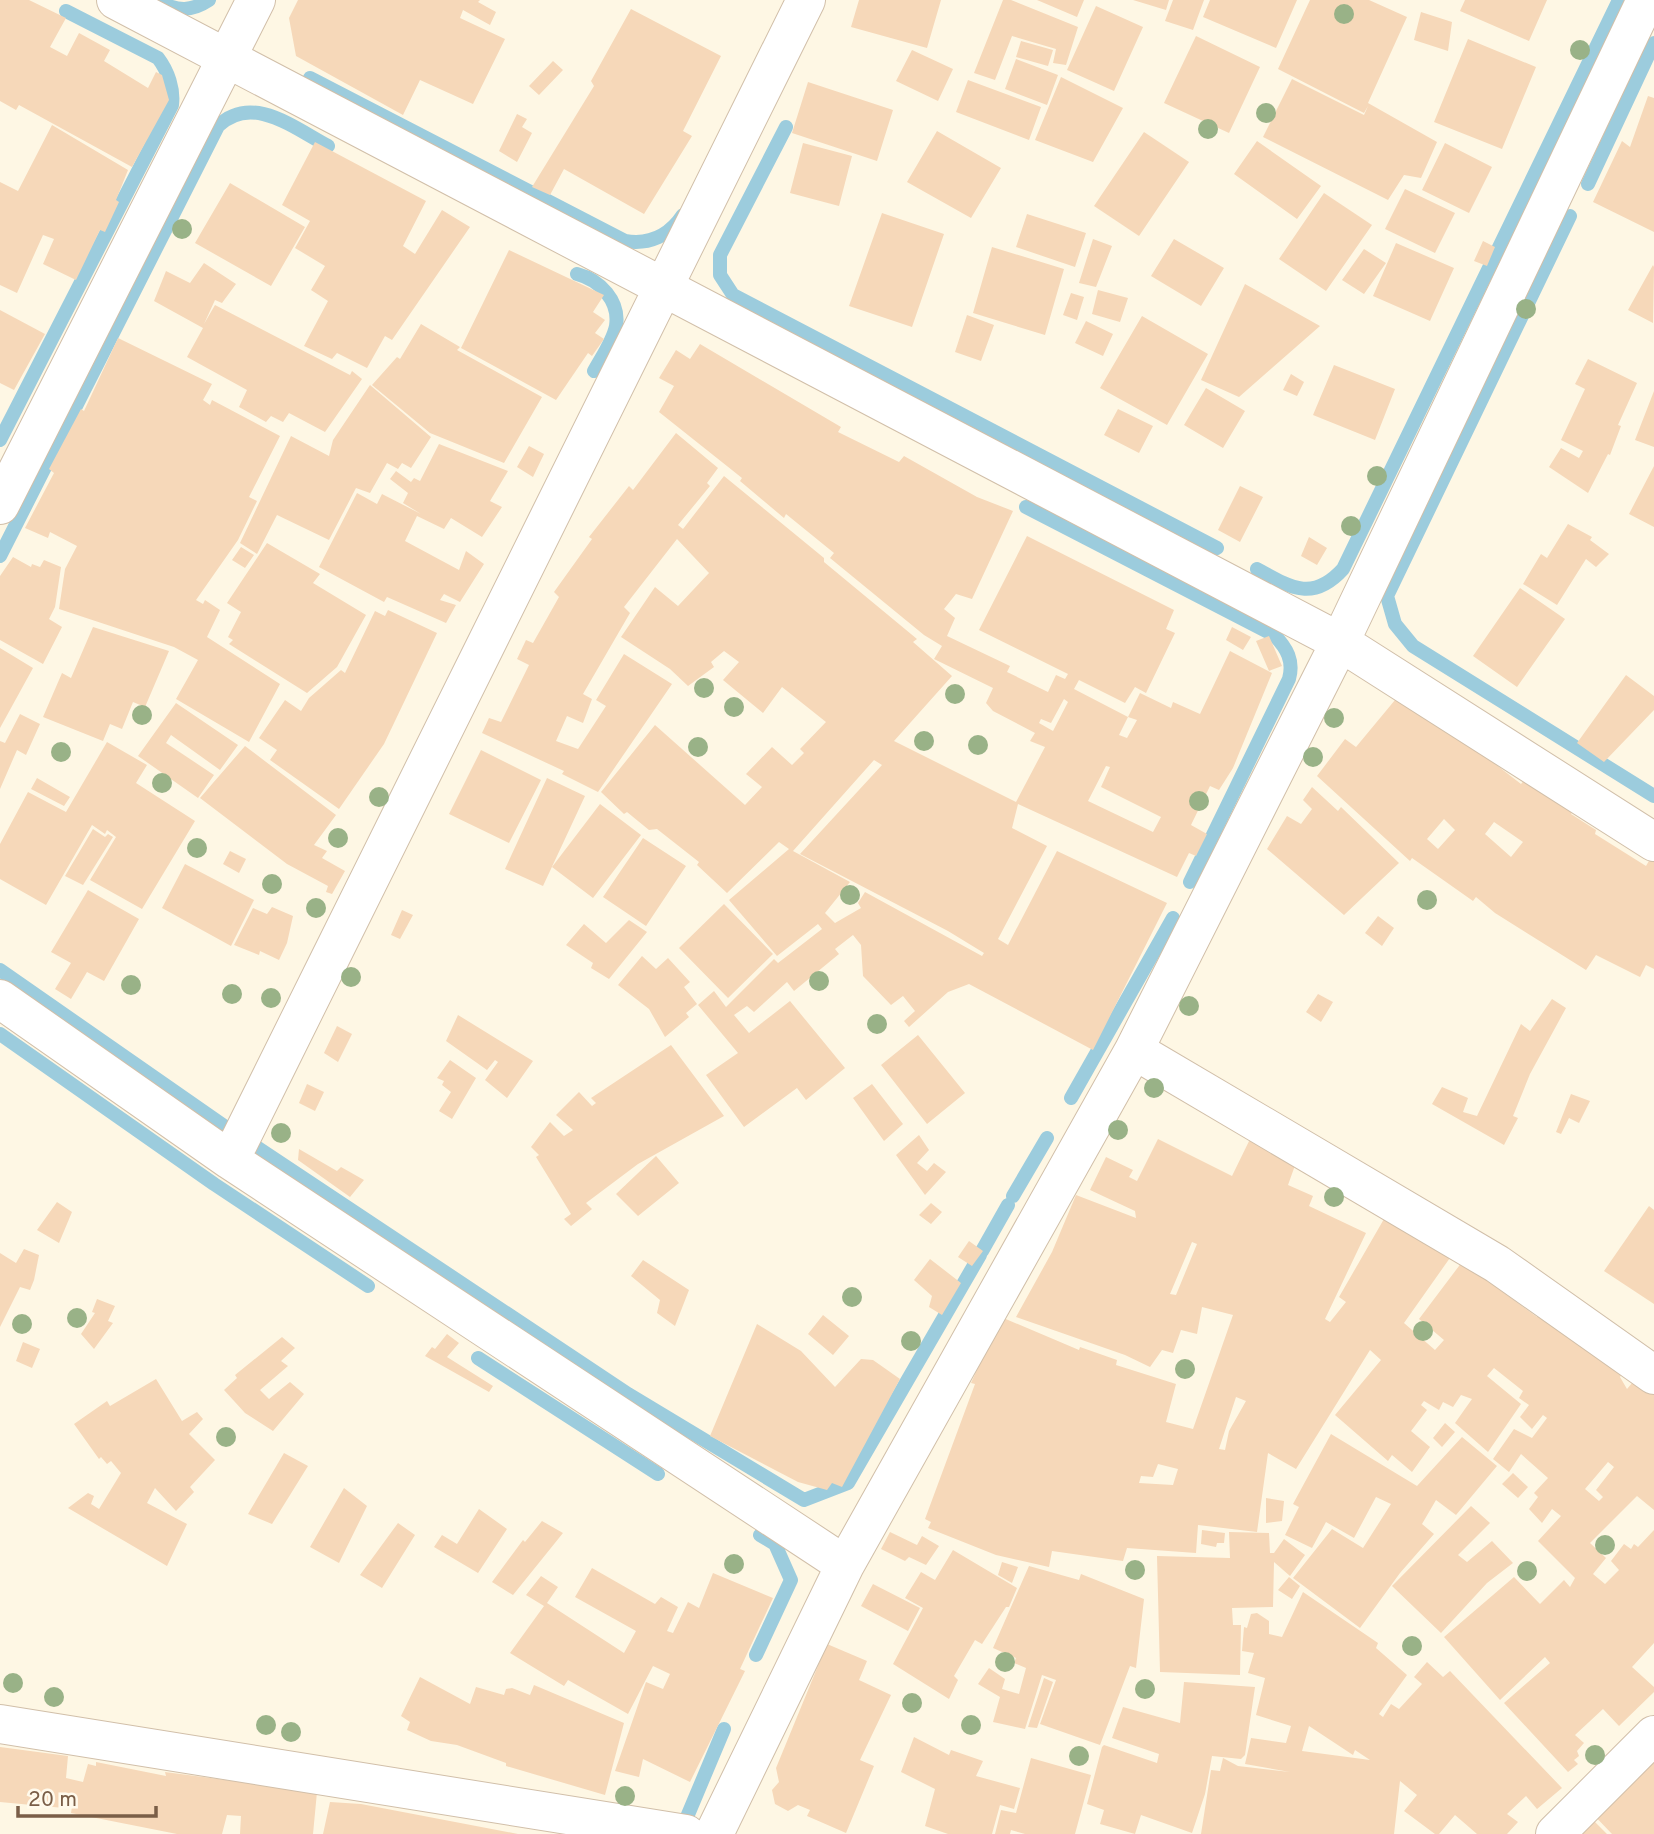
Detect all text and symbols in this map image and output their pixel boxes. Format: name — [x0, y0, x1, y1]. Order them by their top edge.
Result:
scale bar — [18, 1774, 156, 1818]
text: 20 m — [28, 1787, 77, 1814]

